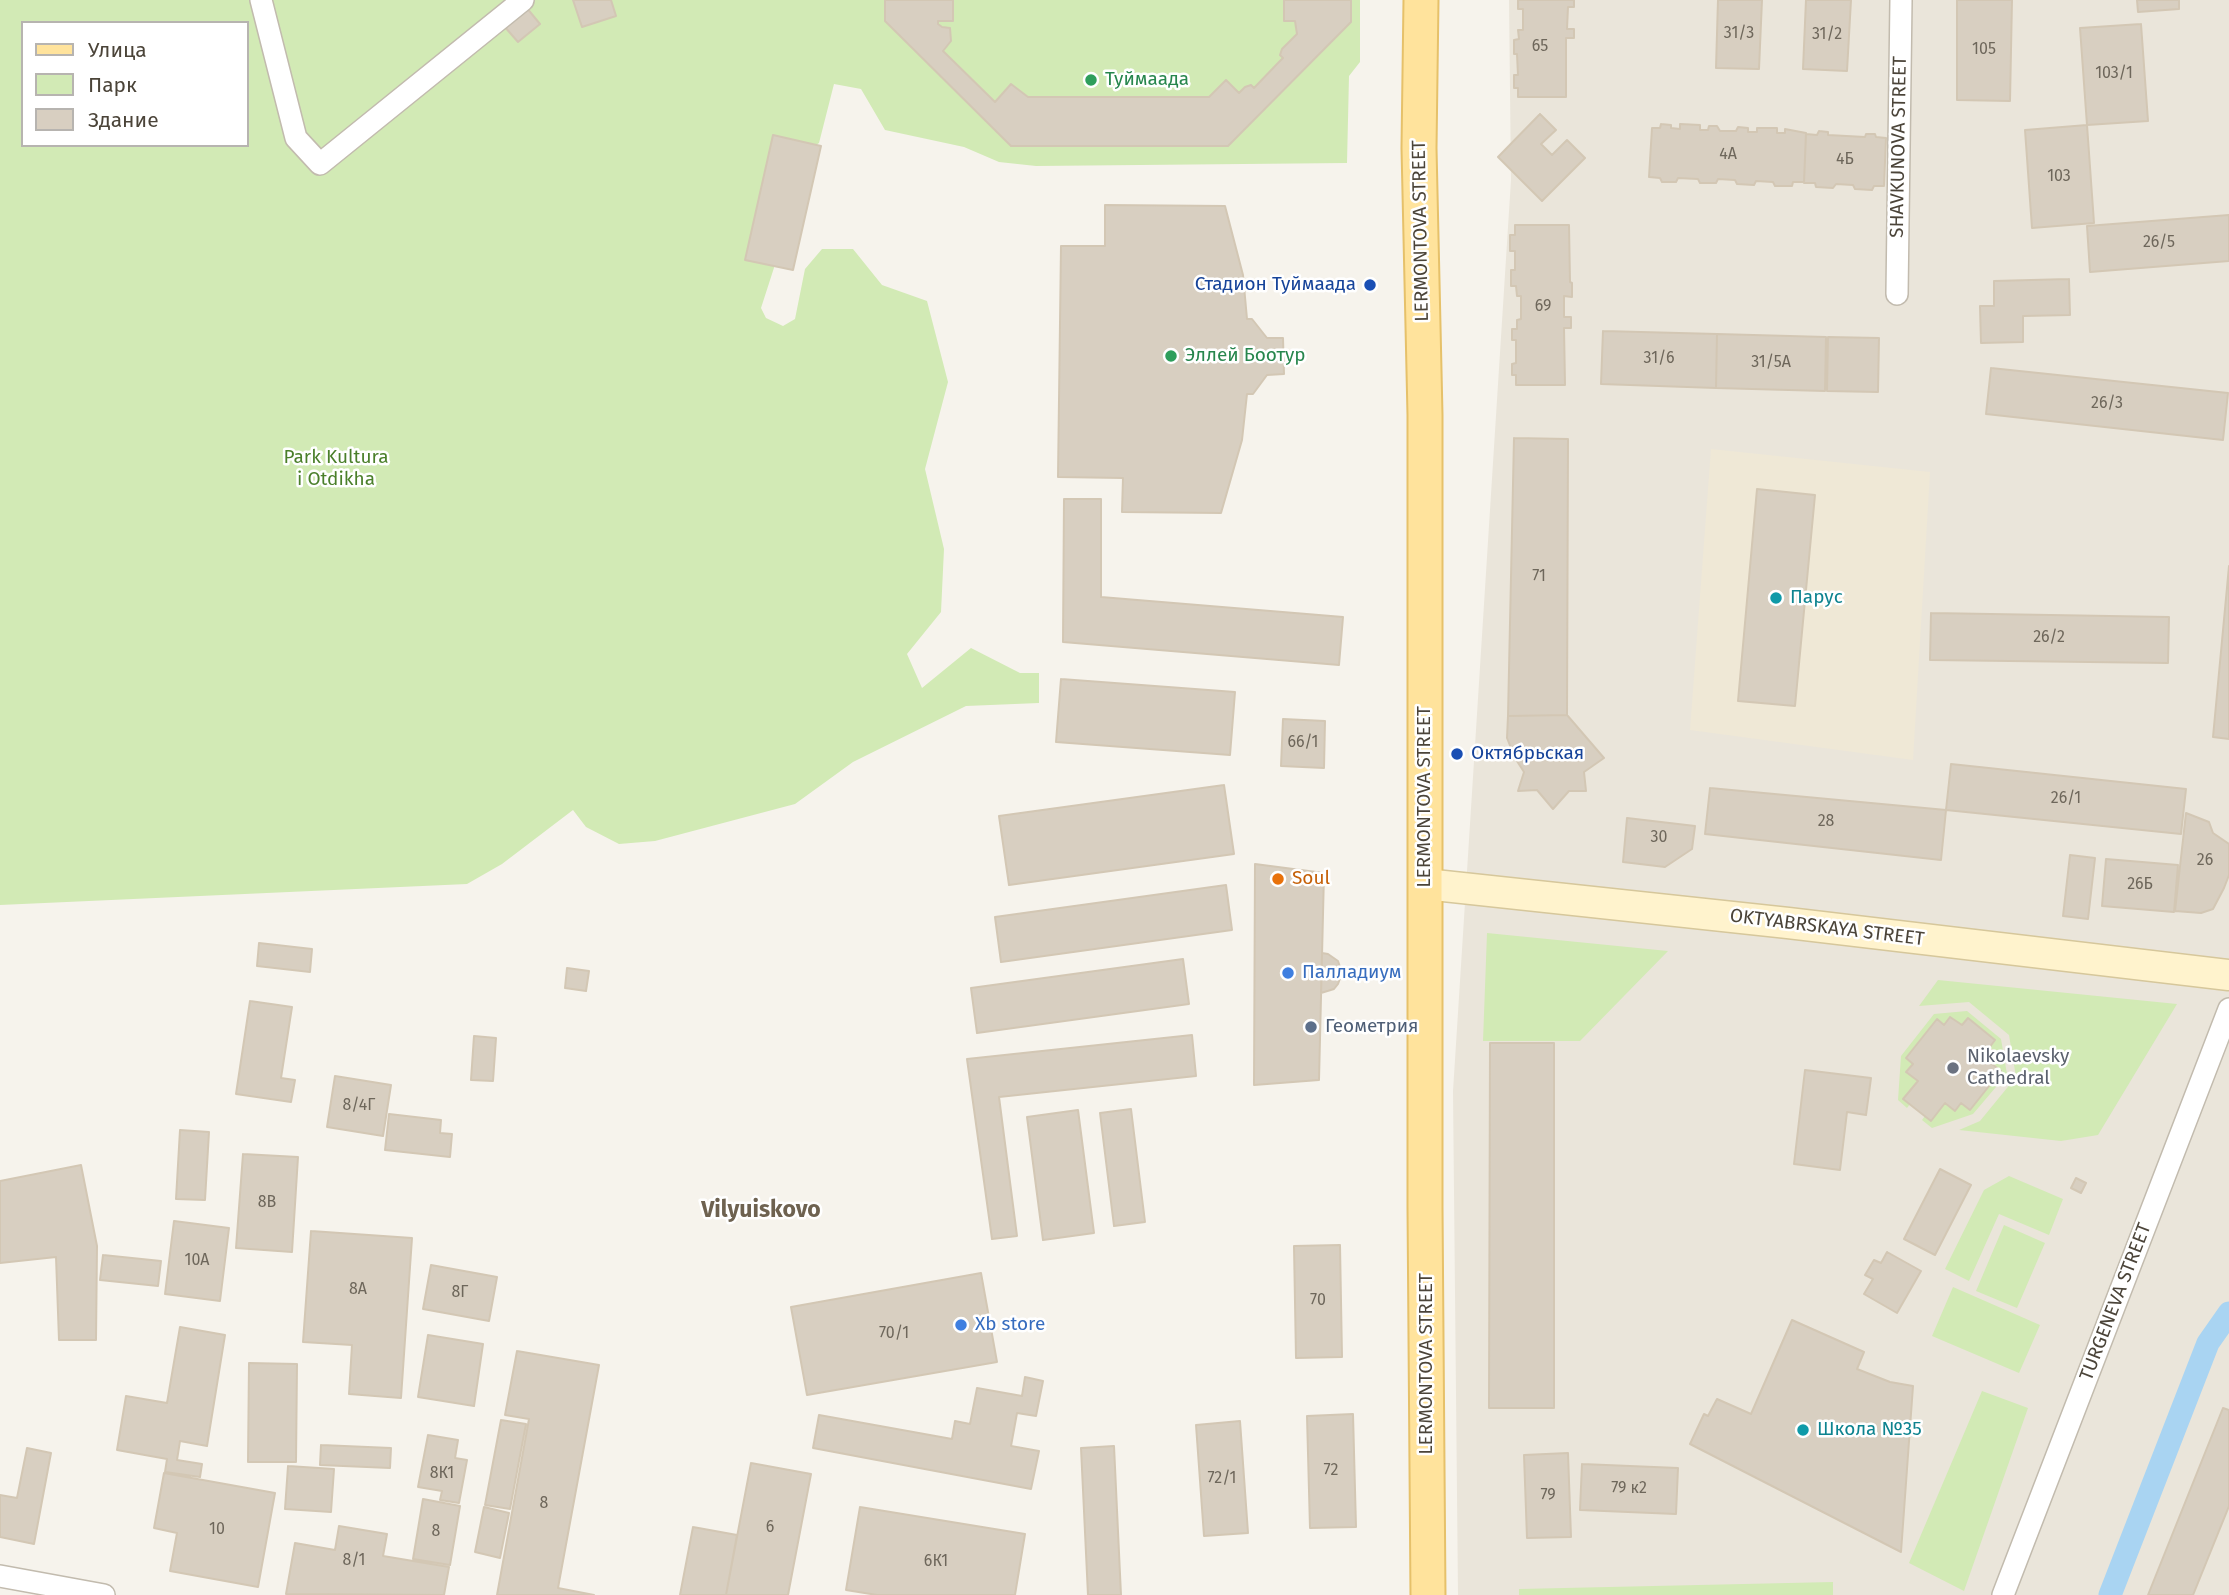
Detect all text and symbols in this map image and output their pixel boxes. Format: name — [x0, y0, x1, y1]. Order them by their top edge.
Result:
legend — [21, 21, 248, 147]
house number: 31/3 — [1724, 24, 1754, 44]
house number: 31/2 — [1812, 25, 1842, 45]
text: Улица — [88, 37, 147, 63]
house number: 65 — [1532, 37, 1548, 57]
house number: 105 — [1972, 40, 1996, 60]
street label: SHAVKUNOVA STREET — [1886, 56, 1912, 238]
house number: 103/1 — [2095, 64, 2133, 84]
place label: Туймаада — [1105, 69, 1189, 91]
text: Парк — [88, 72, 137, 98]
marker: Туймаада — [1083, 72, 1099, 88]
text: Здание — [88, 107, 159, 133]
street label: LERMONTOVA STREET — [1408, 140, 1434, 322]
house number: 4А — [1719, 145, 1737, 165]
house number: 4Б — [1836, 150, 1854, 170]
house number: 103 — [2047, 167, 2071, 187]
house number: 26/5 — [2143, 233, 2175, 253]
place label: Стадион Туймаада — [1195, 274, 1356, 296]
marker: Стадион Туймаада — [1362, 277, 1378, 293]
house number: 69 — [1535, 297, 1551, 317]
place label: Эллей Боотур — [1185, 345, 1306, 367]
marker: Эллей Боотур — [1163, 348, 1179, 364]
house number: 31/6 — [1644, 349, 1674, 369]
house number: 31/5А — [1751, 353, 1791, 373]
house number: 26/3 — [2091, 394, 2123, 414]
park label: Park Kultura i Otdikha — [284, 447, 388, 491]
house number: 71 — [1532, 567, 1546, 587]
place label: Парус — [1790, 587, 1843, 609]
marker: Парус — [1768, 590, 1784, 606]
house number: 26/2 — [2033, 628, 2065, 648]
street label: LERMONTOVA STREET — [1414, 706, 1436, 888]
house number: 66/1 — [1287, 733, 1319, 753]
place label: Октябрьская — [1471, 743, 1584, 765]
marker: Октябрьская — [1449, 746, 1465, 762]
house number: 26/1 — [2051, 789, 2081, 809]
house number: 28 — [1818, 812, 1834, 832]
house number: 30 — [1651, 828, 1667, 848]
house number: 26 — [2197, 851, 2213, 871]
place label: Soul — [1292, 868, 1330, 890]
marker: Soul — [1270, 871, 1286, 887]
house number: 26Б — [2127, 875, 2153, 895]
street label: OKTYABRSKAYA STREET — [1728, 905, 1926, 951]
place label: Палладиум — [1302, 962, 1401, 984]
marker: Палладиум — [1280, 965, 1296, 981]
place label: Геометрия — [1325, 1016, 1419, 1038]
marker: Геометрия — [1303, 1019, 1319, 1035]
place label: Nikolaevsky Cathedral — [1967, 1046, 2069, 1090]
marker: Nikolaevsky Cathedral — [1945, 1060, 1961, 1076]
house number: 8/4Г — [343, 1096, 375, 1116]
house number: 8В — [258, 1193, 276, 1213]
district label: Vilyuiskovo — [701, 1197, 821, 1225]
street label: TURGENEVA STREET — [2075, 1220, 2157, 1384]
house number: 10А — [184, 1251, 210, 1271]
street label: LERMONTOVA STREET — [1416, 1273, 1438, 1455]
house number: 8А — [349, 1280, 367, 1300]
house number: 8Г — [452, 1283, 468, 1303]
house number: 70 — [1310, 1291, 1326, 1311]
place label: Xb store — [975, 1314, 1045, 1336]
marker: Xb store — [953, 1317, 969, 1333]
house number: 70/1 — [879, 1324, 909, 1344]
place label: Школа №35 — [1817, 1419, 1922, 1441]
marker: Школа №35 — [1795, 1422, 1811, 1438]
house number: 72 — [1324, 1461, 1338, 1481]
house number: 8К1 — [430, 1464, 454, 1484]
house number: 72/1 — [1207, 1469, 1237, 1489]
house number: 79 к2 — [1611, 1479, 1647, 1499]
house number: 79 — [1540, 1486, 1556, 1506]
house number: 8 — [540, 1494, 548, 1514]
house number: 6 — [766, 1518, 774, 1538]
house number: 10 — [209, 1520, 225, 1540]
house number: 8 — [432, 1522, 440, 1542]
house number: 8/1 — [342, 1551, 366, 1571]
house number: 6К1 — [924, 1552, 948, 1572]

